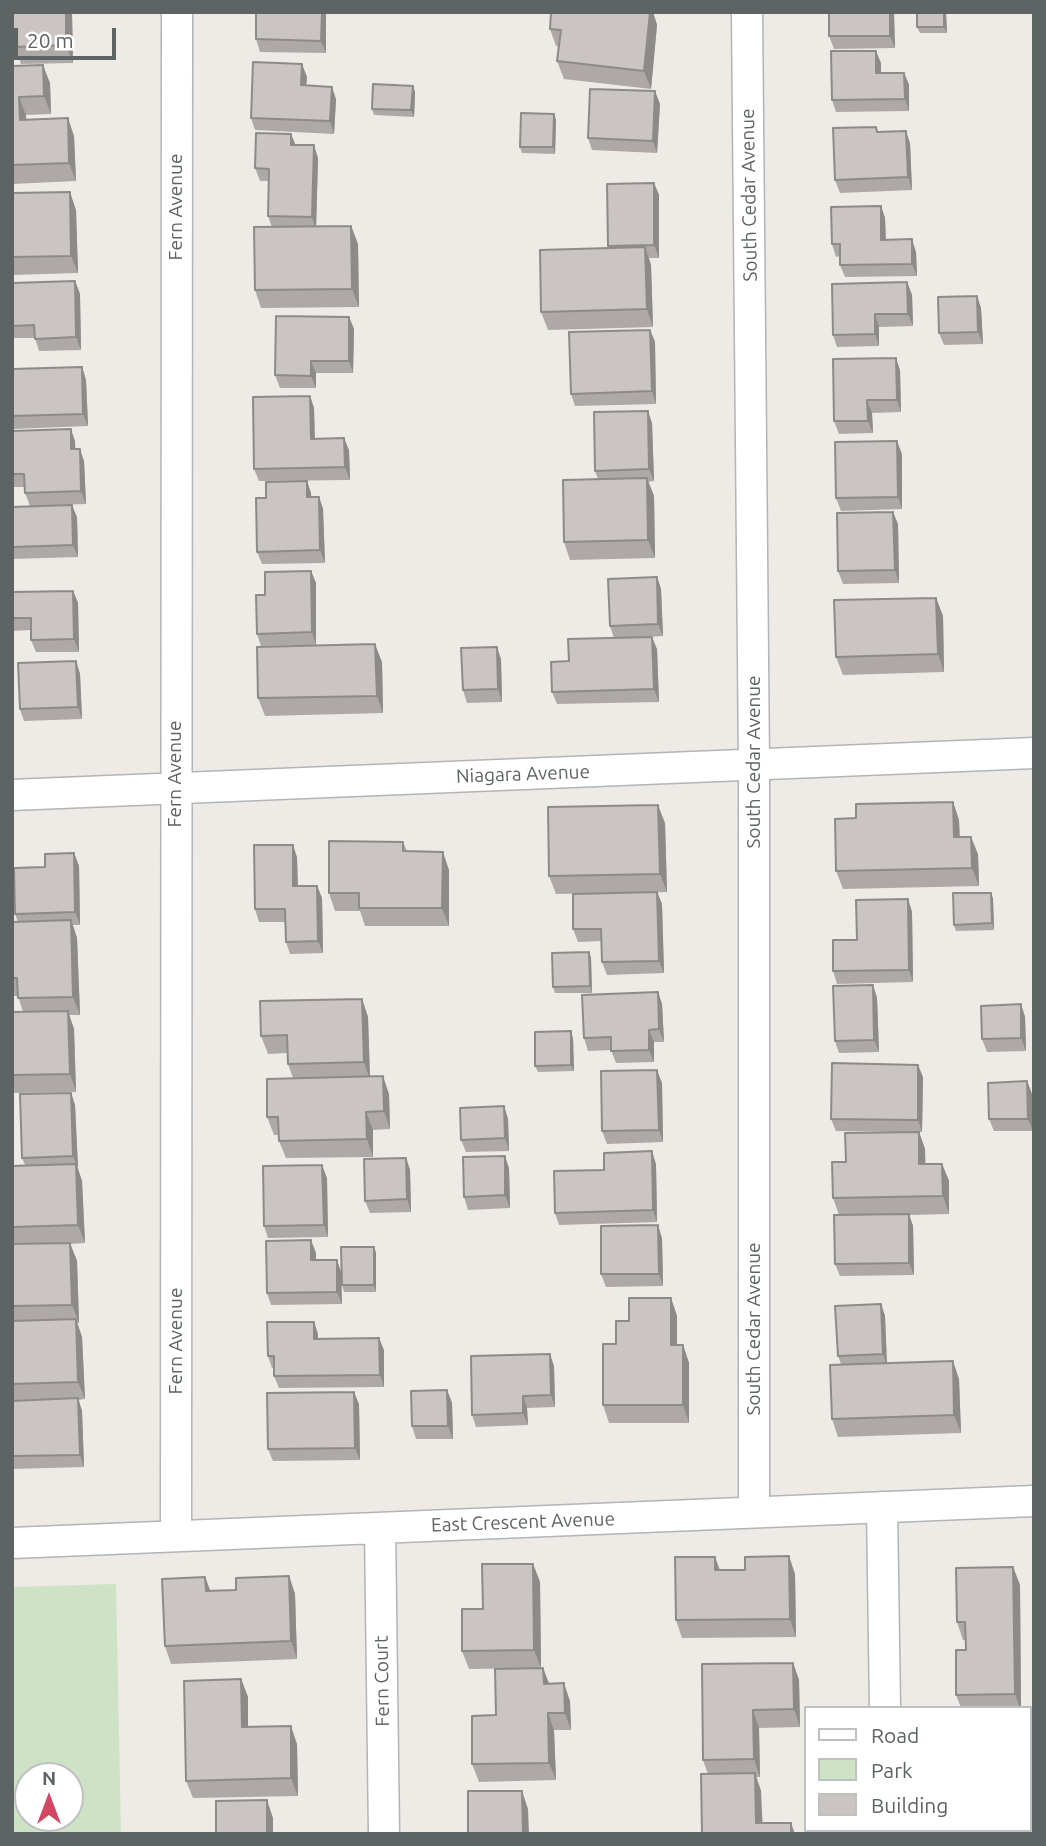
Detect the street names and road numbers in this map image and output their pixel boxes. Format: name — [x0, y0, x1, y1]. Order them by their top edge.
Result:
street label: South Cedar Avenue — [736, 108, 762, 282]
street label: Fern Avenue — [165, 154, 187, 260]
street label: South Cedar Avenue — [743, 675, 765, 849]
street label: Fern Avenue — [164, 721, 186, 827]
street label: Niagara Avenue — [456, 760, 590, 788]
street label: South Cedar Avenue — [743, 1242, 765, 1416]
street label: Fern Avenue — [165, 1288, 187, 1394]
street label: East Crescent Avenue — [431, 1507, 615, 1537]
street label: Fern Court — [370, 1635, 394, 1727]

